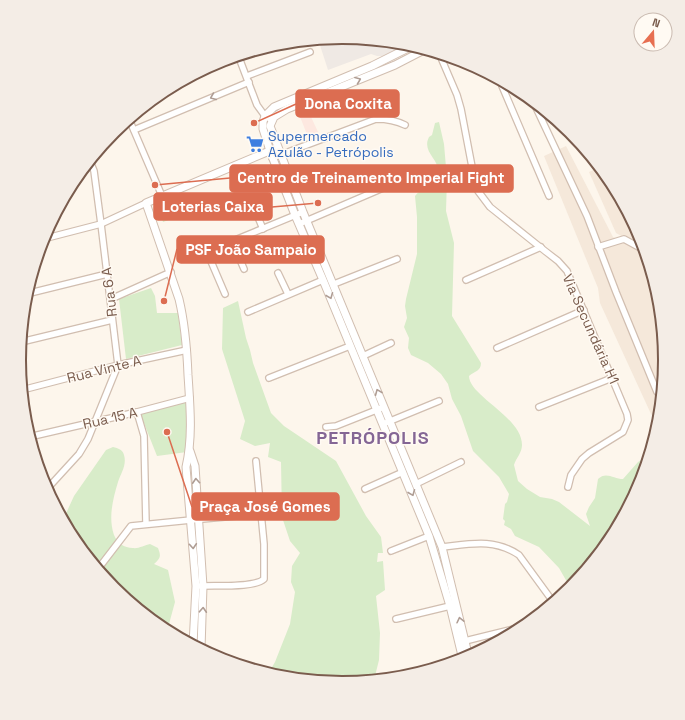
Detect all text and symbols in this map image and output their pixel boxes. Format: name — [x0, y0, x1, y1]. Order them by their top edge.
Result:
north arrow — [633, 12, 673, 52]
text: N — [650, 15, 662, 30]
one-way arrow — [354, 77, 361, 85]
callout: Dona Coxita — [296, 90, 399, 117]
one-way arrow — [209, 92, 217, 100]
text: Dona Coxita — [304, 94, 392, 113]
place label: Supermercado Azulão - Petrópolis — [268, 127, 394, 161]
supermarket icon: Supermercado Azulão - Petrópolis — [245, 134, 265, 154]
callout: Centro de Treinamento Imperial Fight — [230, 165, 513, 192]
text: Centro de Treinamento Imperial Fight — [237, 168, 505, 187]
callout: Loterias Caixa — [154, 193, 272, 220]
text: Loterias Caixa — [162, 197, 264, 216]
callout: PSF João Sampaio — [177, 236, 324, 263]
text: PSF João Sampaio — [185, 240, 317, 259]
street label: Rua 6 A — [97, 266, 121, 318]
street label: Via Secundária H1 — [559, 271, 623, 387]
one-way arrow — [325, 292, 333, 299]
street label: Rua Vinte A — [65, 351, 143, 387]
one-way arrow — [375, 389, 383, 396]
street label: Rua 15 A — [81, 403, 139, 433]
district label: PETRÓPOLIS — [316, 426, 430, 449]
one-way arrow — [191, 478, 200, 484]
one-way arrow — [407, 489, 415, 497]
callout: Praça José Gomes — [192, 493, 339, 520]
text: Praça José Gomes — [199, 497, 331, 516]
one-way arrow — [188, 542, 197, 549]
one-way arrow — [198, 607, 207, 613]
one-way arrow — [456, 616, 464, 623]

